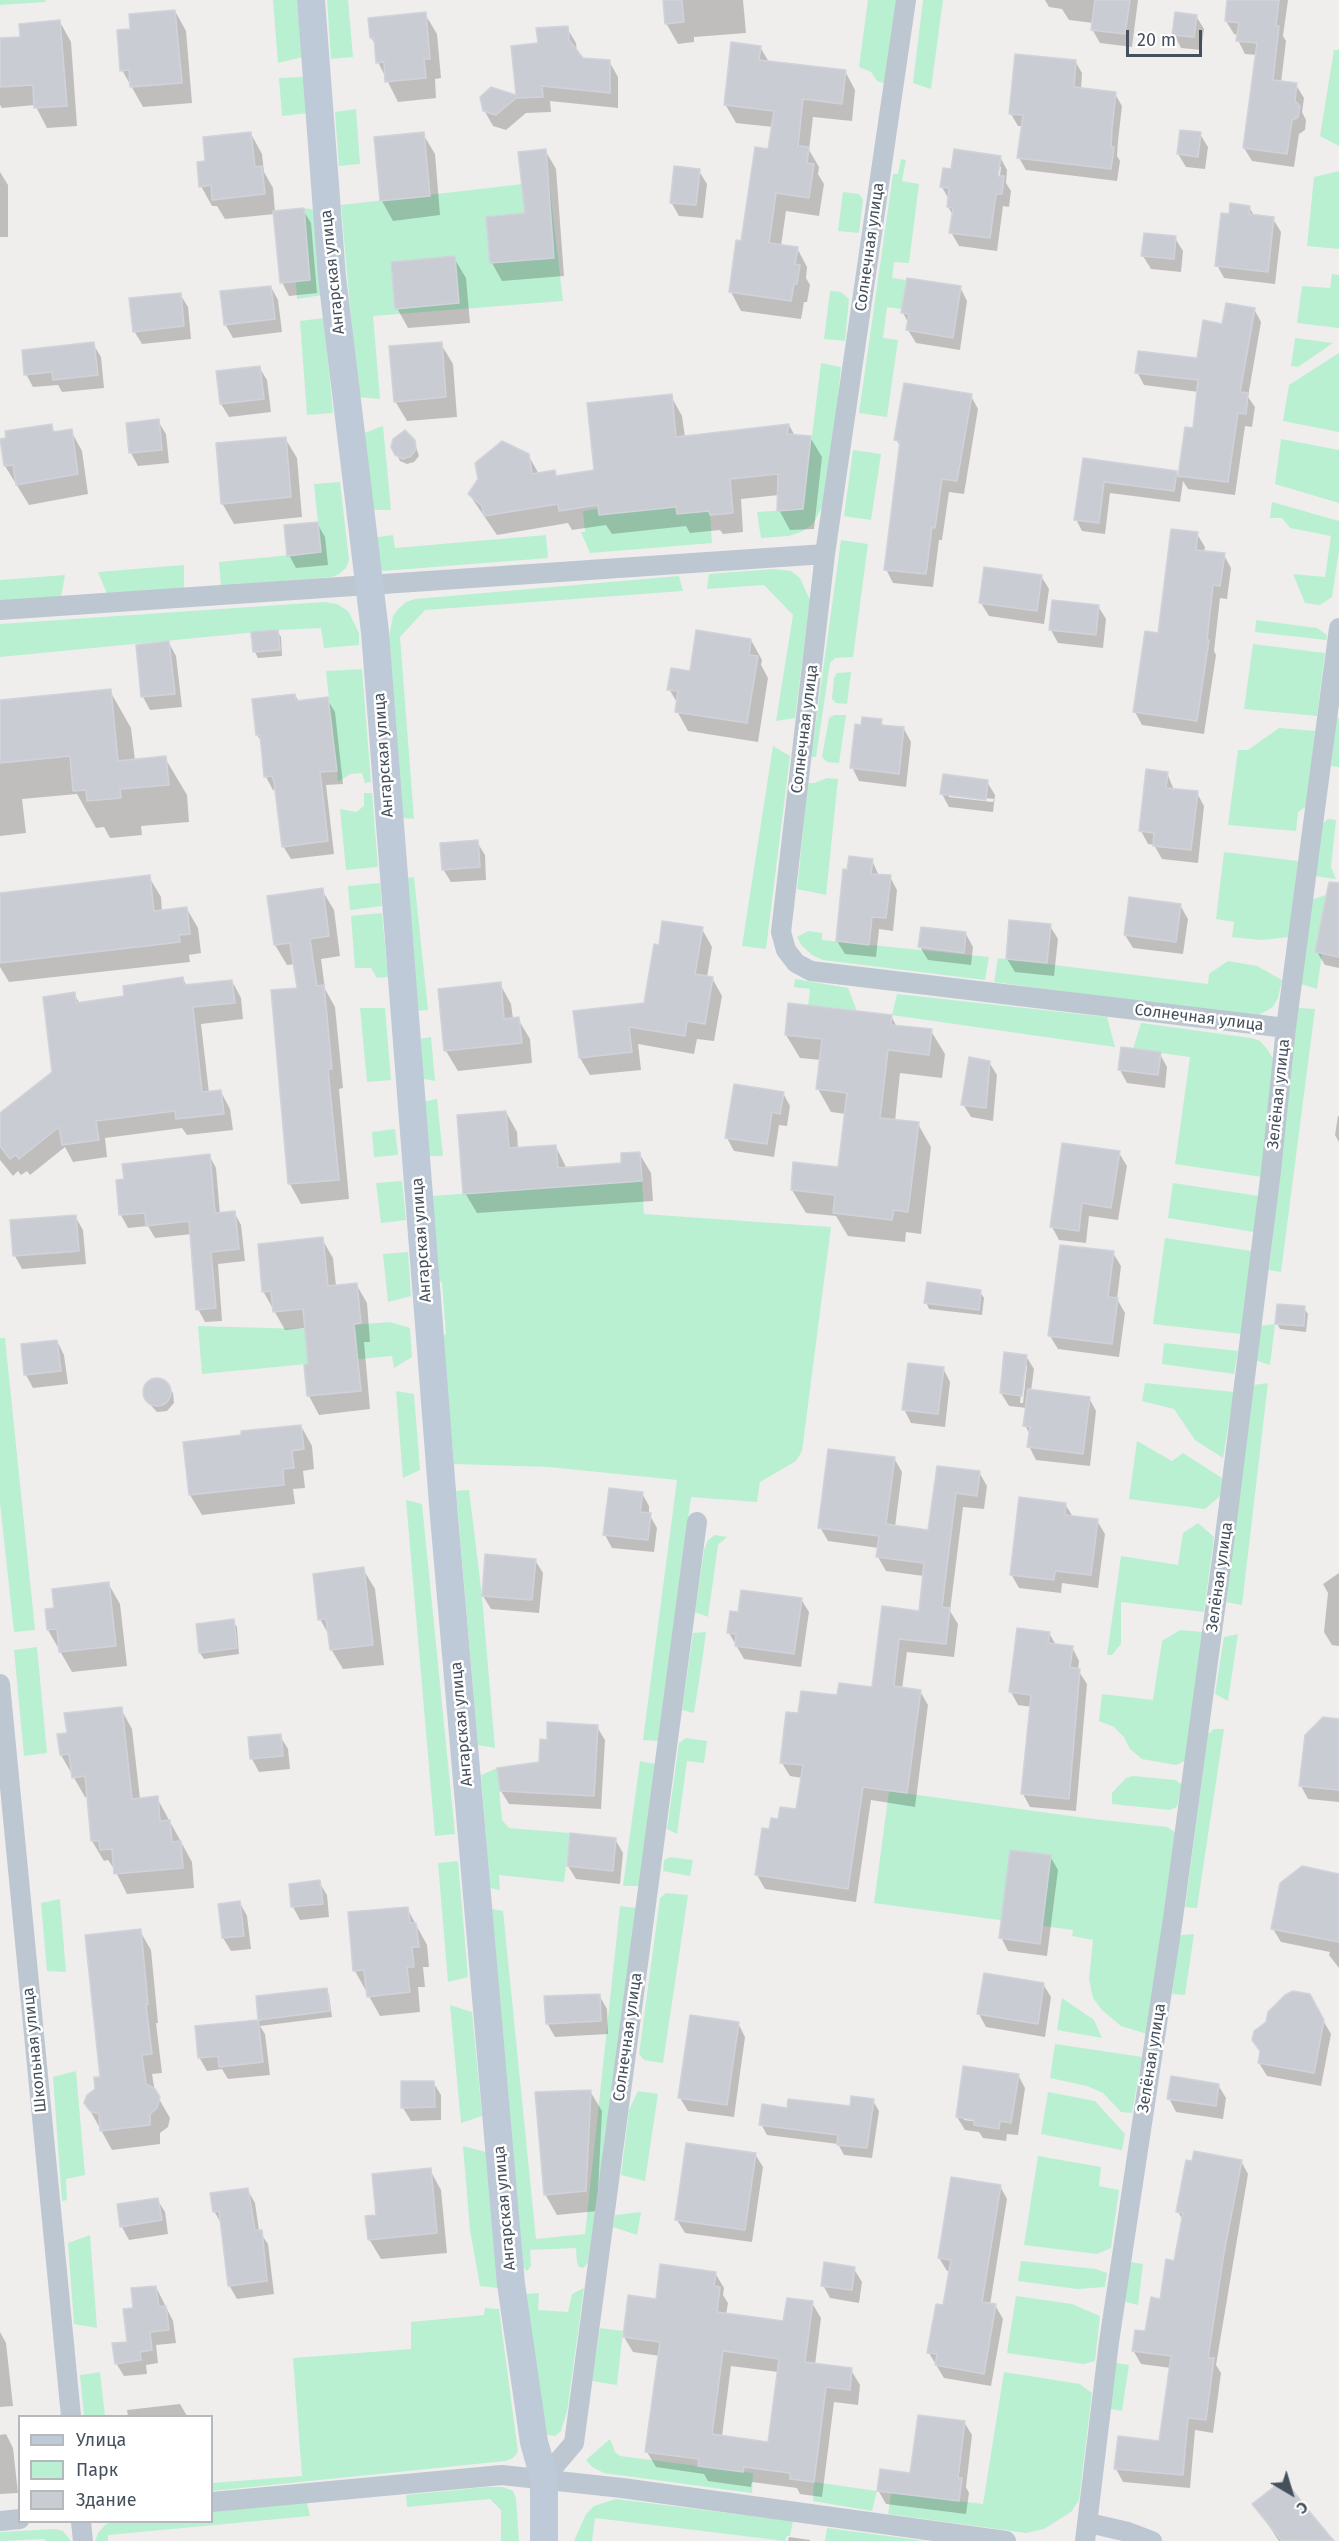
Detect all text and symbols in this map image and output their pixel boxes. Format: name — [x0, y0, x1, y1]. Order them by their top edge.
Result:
scale bar — [1129, 18, 1206, 56]
text: 20 m — [1137, 29, 1176, 51]
street label: Солнечная улица — [851, 181, 889, 313]
street label: Ангарская улица — [317, 209, 349, 335]
street label: Солнечная улица — [788, 663, 822, 795]
street label: Ангарская улица — [370, 692, 398, 818]
street label: Солнечная улица — [1133, 1001, 1265, 1035]
street label: Зелёная улица — [1264, 1038, 1294, 1150]
street label: Ангарская улица — [408, 1177, 436, 1303]
street label: Зелёная улица — [1203, 1521, 1237, 1633]
street label: Ангарская улица — [447, 1661, 477, 1787]
street label: Солнечная улица — [609, 1971, 647, 2103]
street label: Школьная улица — [19, 1987, 51, 2113]
street label: Зелёная улица — [1134, 2002, 1170, 2114]
street label: Ангарская улица — [490, 2145, 520, 2271]
legend — [18, 2415, 213, 2523]
text: Улица — [76, 2429, 126, 2451]
text: Парк — [76, 2459, 118, 2481]
north arrow — [1261, 2463, 1321, 2523]
text: Здание — [76, 2489, 137, 2511]
text: С — [1293, 2497, 1312, 2518]

